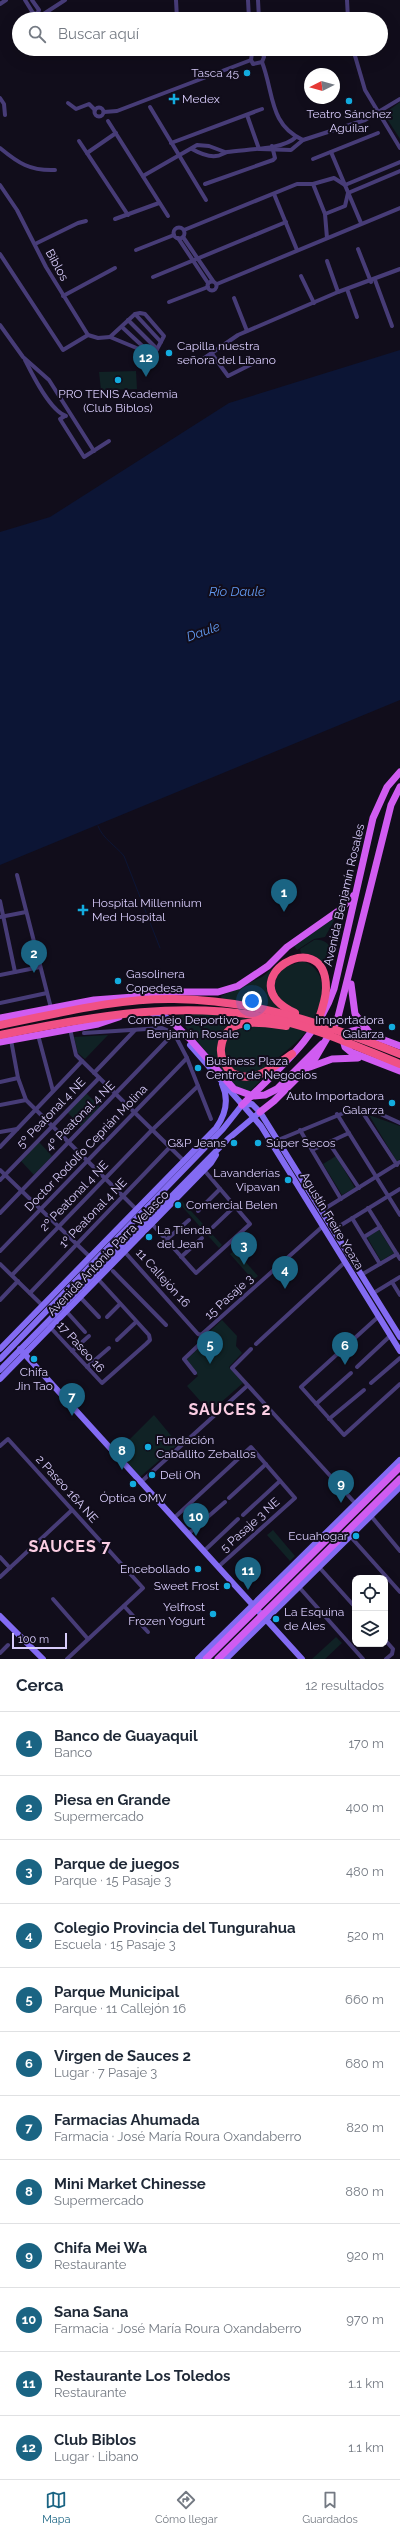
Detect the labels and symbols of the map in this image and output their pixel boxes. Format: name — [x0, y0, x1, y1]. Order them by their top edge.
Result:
place label: Tasca 45 — [191, 66, 239, 80]
marker: Tasca 45 — [242, 68, 252, 78]
north arrow — [304, 68, 340, 104]
place label: Medex — [182, 92, 220, 106]
marker: Medex — [169, 94, 179, 104]
marker: Teatro Sánchez Aguilar — [344, 96, 354, 106]
place label: Teatro Sánchez Aguilar — [306, 107, 392, 135]
street label: Biblos — [43, 247, 72, 284]
place label: Capilla nuestra señora del Líbano — [177, 339, 276, 367]
pin: 12 — [133, 344, 159, 377]
marker: Capilla nuestra señora del Líbano — [164, 348, 174, 358]
marker: PRO TENIS Academia (Club Biblos) — [113, 375, 123, 385]
place label: PRO TENIS Academia (Club Biblos) — [58, 387, 178, 415]
water label: Río Daule — [209, 584, 265, 599]
water label: Daule — [184, 619, 222, 644]
street label: Avenida Benjamín Rosales — [321, 822, 367, 968]
pin: 1 — [271, 879, 297, 912]
place label: Hospital Millennium Med Hospital — [92, 896, 202, 924]
marker: Hospital Millennium Med Hospital — [77, 904, 89, 916]
pin: 2 — [21, 940, 47, 973]
place label: Gasolinera Copedesa — [126, 967, 185, 995]
marker: Gasolinera Copedesa — [113, 976, 123, 986]
your location — [242, 991, 262, 1011]
place label: Complejo Deportivo Benjamín Rosale — [128, 1013, 239, 1041]
place label: Importadora Galarza — [315, 1013, 384, 1041]
marker: Complejo Deportivo Benjamín Rosale — [242, 1022, 252, 1032]
marker: Importadora Galarza — [387, 1022, 397, 1032]
place label: Business Plaza Centro de Negocios — [206, 1054, 317, 1082]
marker: Business Plaza Centro de Negocios — [193, 1063, 203, 1073]
street label: 5º Peatonal 4 NE — [14, 1075, 88, 1151]
street label: 4º Peatonal 4 NE — [42, 1078, 118, 1154]
street label: Doctor Rodolfo Ceprián Molina — [22, 1082, 150, 1214]
place label: Auto Importadora Galarza — [286, 1089, 384, 1117]
marker: Auto Importadora Galarza — [387, 1098, 397, 1108]
place label: G&P Jeans — [167, 1136, 226, 1150]
place label: Súper Secos — [266, 1136, 336, 1150]
marker: G&P Jeans — [229, 1138, 239, 1148]
marker: Súper Secos — [253, 1138, 263, 1148]
street label: 2º Peatonal 4 NE — [37, 1158, 111, 1234]
place label: Lavanderías Vipavan — [213, 1166, 280, 1194]
street label: Agustín Freire Ycaza — [297, 1170, 367, 1272]
street label: 1º Peatonal 4 NE — [56, 1175, 130, 1251]
marker: Lavanderías Vipavan — [283, 1175, 293, 1185]
street label: Avenida Antonio Parra Velasco — [44, 1188, 172, 1318]
place label: Comercial Belen — [186, 1198, 278, 1212]
marker: Comercial Belen — [173, 1200, 183, 1210]
place label: La Tienda del Jean — [157, 1223, 211, 1251]
marker: La Tienda del Jean — [144, 1232, 154, 1242]
pin: 3 — [231, 1232, 257, 1265]
street label: 11 Callejón 16 — [133, 1246, 193, 1310]
pin: 4 — [272, 1256, 298, 1289]
street label: 15 Pasaje 3 — [202, 1272, 256, 1322]
street label: 17 Paseo 16 — [54, 1319, 108, 1375]
pin: 5 — [197, 1331, 223, 1364]
pin: 6 — [332, 1332, 358, 1365]
marker: Chifa Jin Tao — [29, 1354, 39, 1364]
place label: Chifa Jin Tao — [15, 1365, 53, 1393]
pin: 7 — [59, 1383, 85, 1416]
district label: SAUCES 2 — [188, 1400, 272, 1419]
place label: Fundación Caballito Zeballos — [156, 1433, 256, 1461]
pin: 8 — [109, 1437, 135, 1470]
marker: Fundación Caballito Zeballos — [143, 1442, 153, 1452]
street label: 2 Paseo 16A NE — [33, 1452, 101, 1526]
place label: Deli Oh — [160, 1468, 201, 1482]
marker: Deli Oh — [147, 1470, 157, 1480]
pin: 9 — [328, 1470, 354, 1503]
marker: Óptica OMV — [128, 1479, 138, 1489]
place label: Óptica OMV — [100, 1491, 166, 1505]
street label: 5 Pasaje 3 NE — [218, 1495, 282, 1555]
pin: 10 — [183, 1503, 209, 1536]
place label: Ecuahogar — [288, 1529, 349, 1543]
marker: Ecuahogar — [351, 1531, 361, 1541]
district label: SAUCES 7 — [28, 1537, 112, 1556]
pin: 11 — [235, 1557, 261, 1590]
place label: Encebollado — [120, 1562, 190, 1576]
marker: Encebollado — [193, 1564, 203, 1574]
place label: Sweet Frost — [154, 1579, 219, 1593]
marker: Sweet Frost — [222, 1581, 232, 1591]
place label: Yelfrost Frozen Yogurt — [128, 1600, 205, 1628]
place label: La Esquina de Ales — [284, 1605, 344, 1633]
marker: Yelfrost Frozen Yogurt — [208, 1609, 218, 1619]
marker: La Esquina de Ales — [271, 1614, 281, 1624]
scale bar — [12, 1631, 67, 1650]

